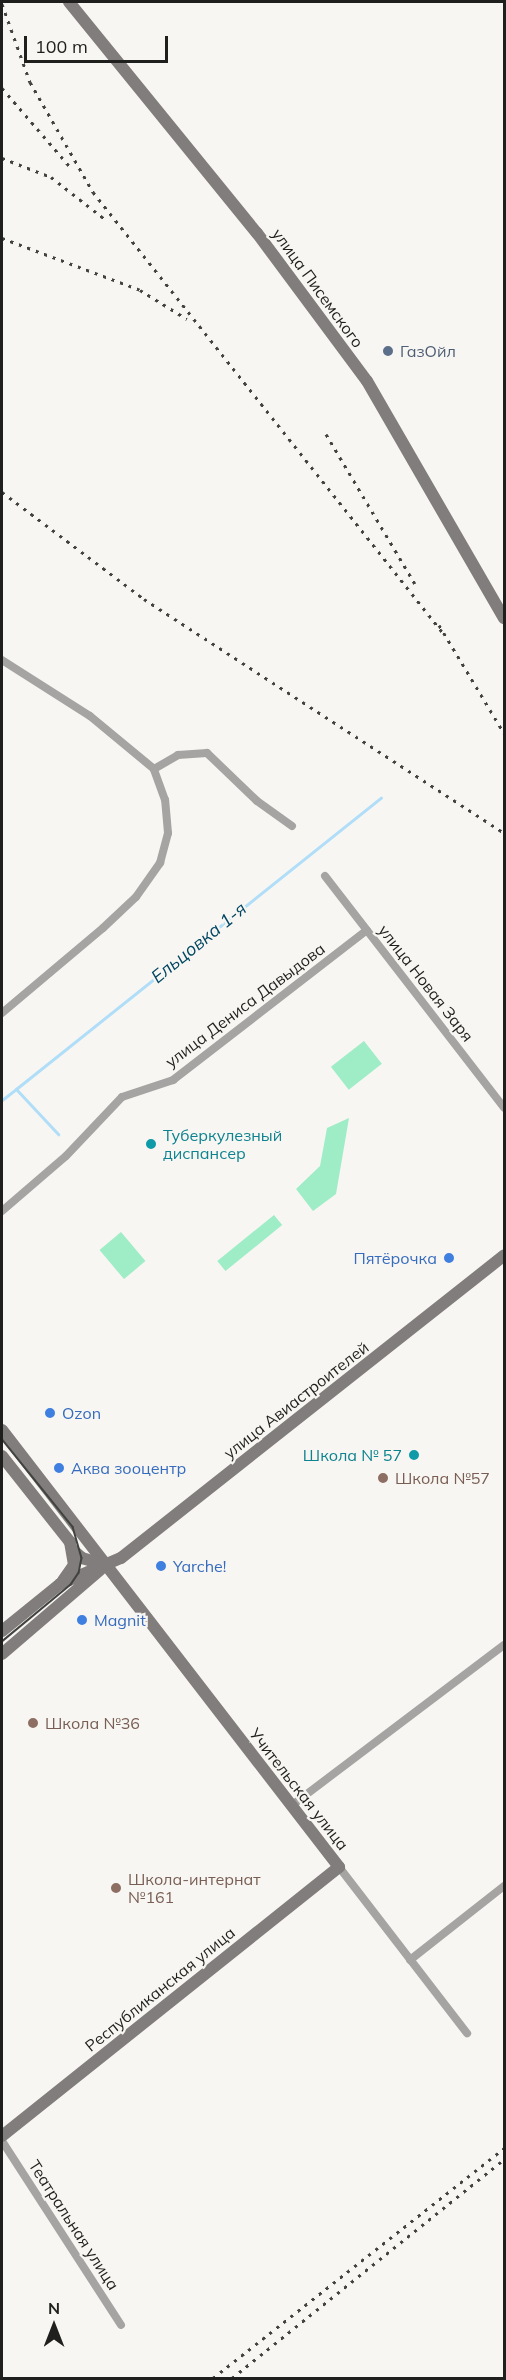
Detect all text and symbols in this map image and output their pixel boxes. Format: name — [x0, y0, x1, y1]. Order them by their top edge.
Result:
scale bar — [27, 24, 171, 62]
text: 100 m — [35, 35, 88, 58]
street label: улица Писемского — [268, 225, 368, 351]
place label: ГазОйл — [400, 341, 456, 361]
marker: ГазОйл — [381, 344, 395, 358]
water label: Ельцовка 1-я — [147, 898, 251, 988]
street label: улица Новая Заря — [374, 921, 478, 1045]
street label: улица Дениса Давыдова — [161, 939, 329, 1071]
place label: Туберкулезный диспансер — [163, 1125, 282, 1163]
marker: Туберкулезный диспансер — [144, 1137, 158, 1151]
place label: Пятёрочка — [353, 1248, 437, 1268]
marker: Пятёрочка — [442, 1251, 456, 1265]
street label: улица Авиастроителей — [220, 1337, 372, 1463]
place label: Ozon — [62, 1403, 101, 1423]
marker: Ozon — [43, 1406, 57, 1420]
place label: Школа № 57 — [303, 1445, 402, 1465]
marker: Школа № 57 — [407, 1448, 421, 1462]
place label: Аква зооцентр — [71, 1458, 186, 1478]
marker: Аква зооцентр — [52, 1461, 66, 1475]
place label: Школа №57 — [395, 1468, 490, 1488]
marker: Школа №57 — [376, 1471, 390, 1485]
place label: Yarche! — [173, 1556, 226, 1576]
marker: Yarche! — [154, 1559, 168, 1573]
place label: Magnit — [94, 1610, 146, 1630]
marker: Magnit — [75, 1613, 89, 1627]
place label: Школа №36 — [45, 1713, 140, 1733]
marker: Школа №36 — [26, 1716, 40, 1730]
street label: Учительская улица — [245, 1724, 353, 1854]
place label: Школа-интернат №161 — [128, 1869, 261, 1907]
marker: Школа-интернат №161 — [109, 1881, 123, 1895]
street label: Республиканская улица — [81, 1923, 239, 2055]
street label: Театральная улица — [25, 2156, 123, 2294]
north arrow — [24, 2296, 84, 2356]
text: N — [48, 2298, 60, 2318]

